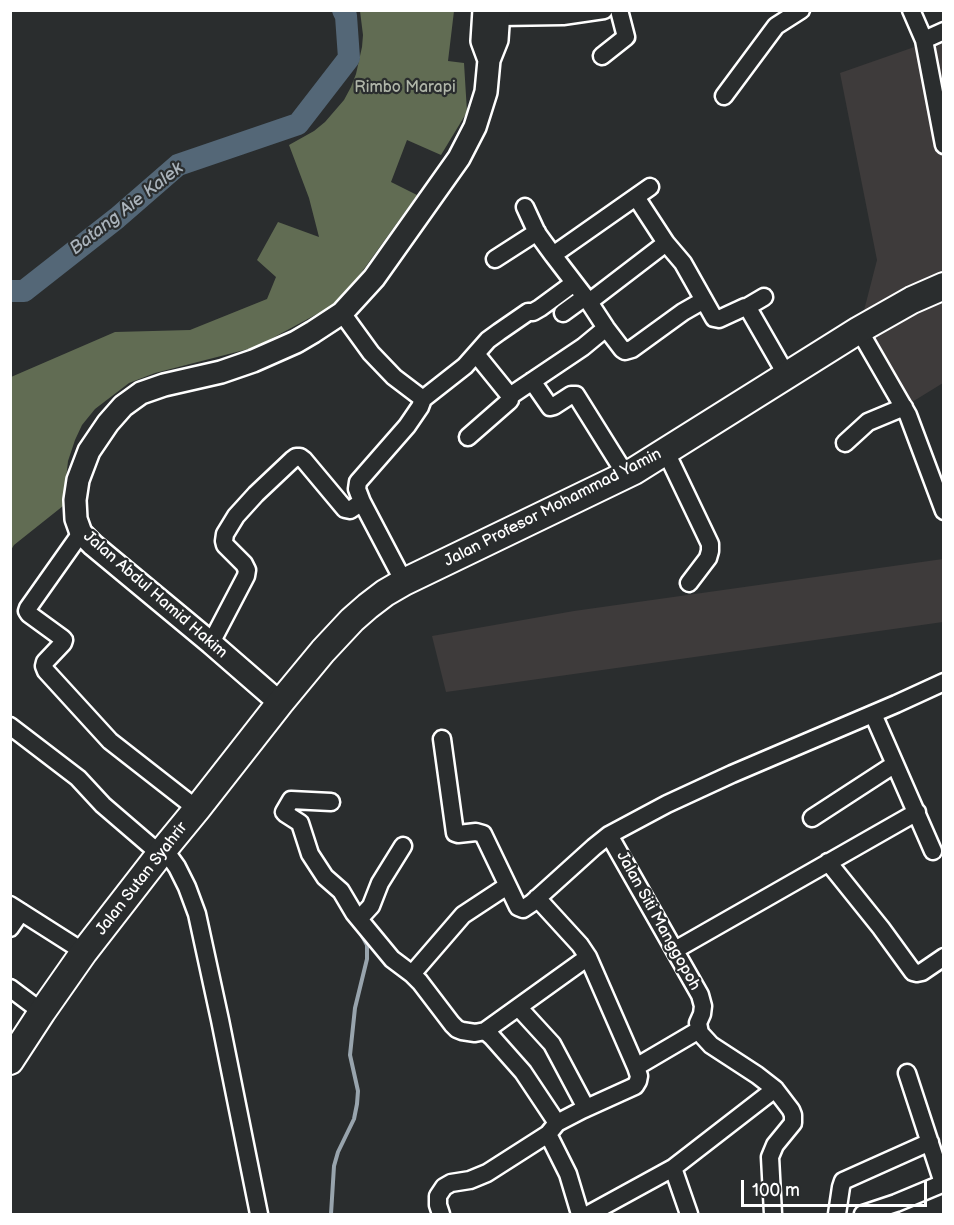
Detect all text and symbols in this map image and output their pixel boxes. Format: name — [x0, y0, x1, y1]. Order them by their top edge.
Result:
park label: Rimbo Marapi — [354, 78, 456, 98]
water label: Batang Aie Kalek — [66, 158, 188, 260]
street label: Jalan Profesor Mohammad Yamin — [441, 445, 665, 571]
street label: Jalan Abdul Hamid Hakim — [79, 527, 231, 663]
street label: Jalan Sutan Syahrir — [92, 819, 192, 939]
street label: Jalan Siti Manggopoh — [612, 848, 704, 994]
scale bar — [744, 1168, 930, 1206]
text: 100 m — [752, 1180, 800, 1201]

